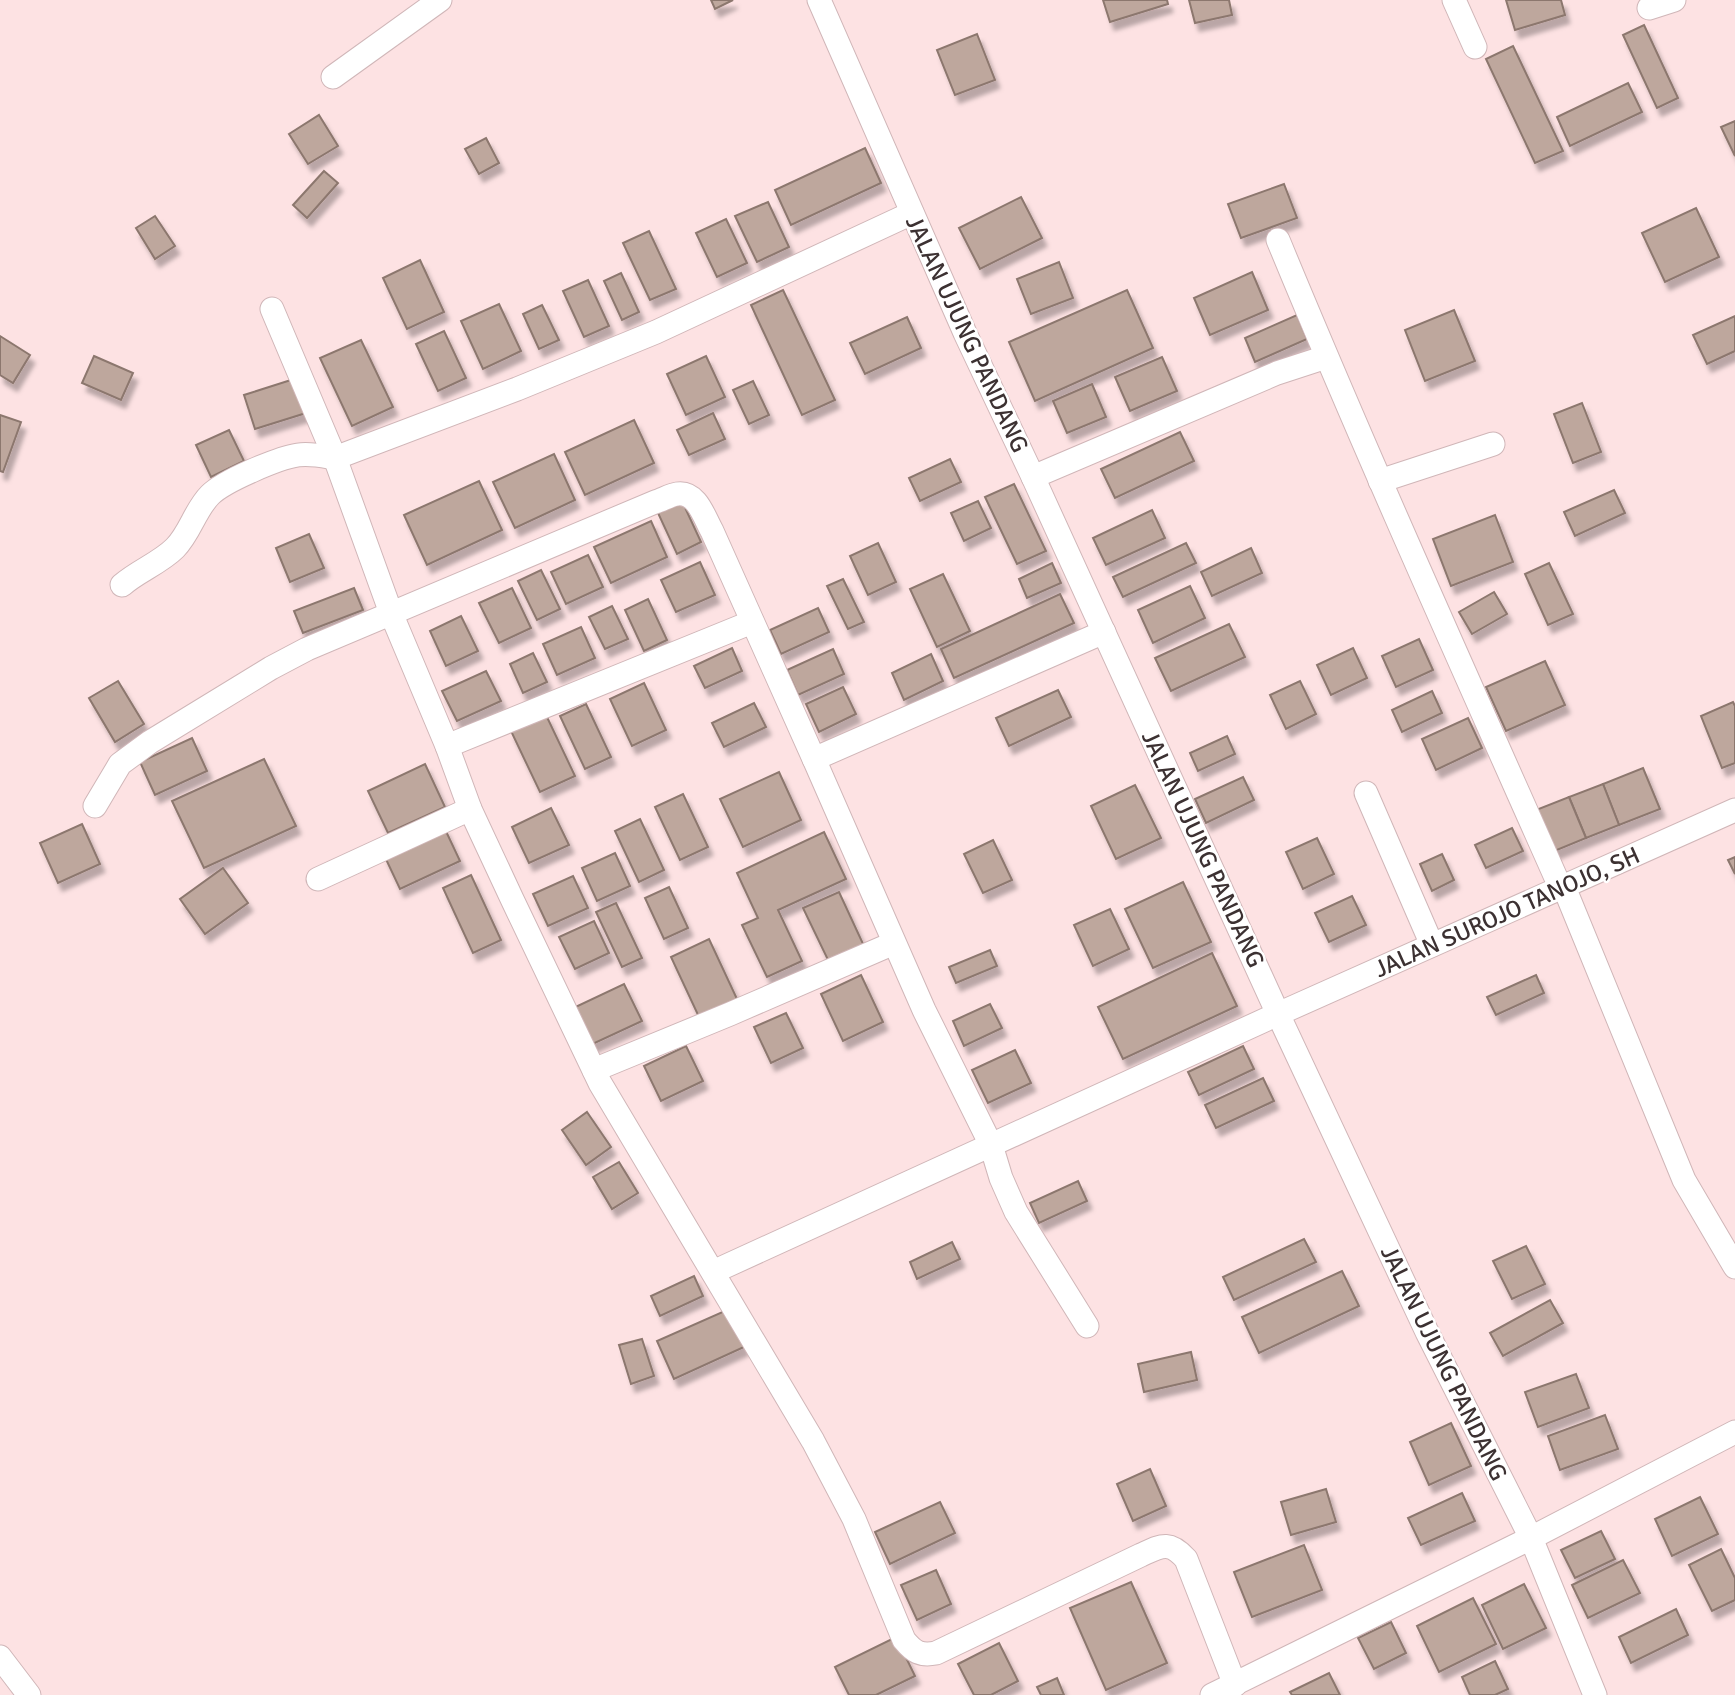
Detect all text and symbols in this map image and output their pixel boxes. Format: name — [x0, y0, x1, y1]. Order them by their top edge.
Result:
street label: JALAN UJUNG PANDANG — [899, 211, 1035, 457]
street label: JALAN UJUNG PANDANG — [1135, 726, 1271, 972]
street label: JALAN SUROJO TANOJO, SH — [1370, 840, 1644, 984]
street label: JALAN UJUNG PANDANG — [1374, 1241, 1514, 1485]

